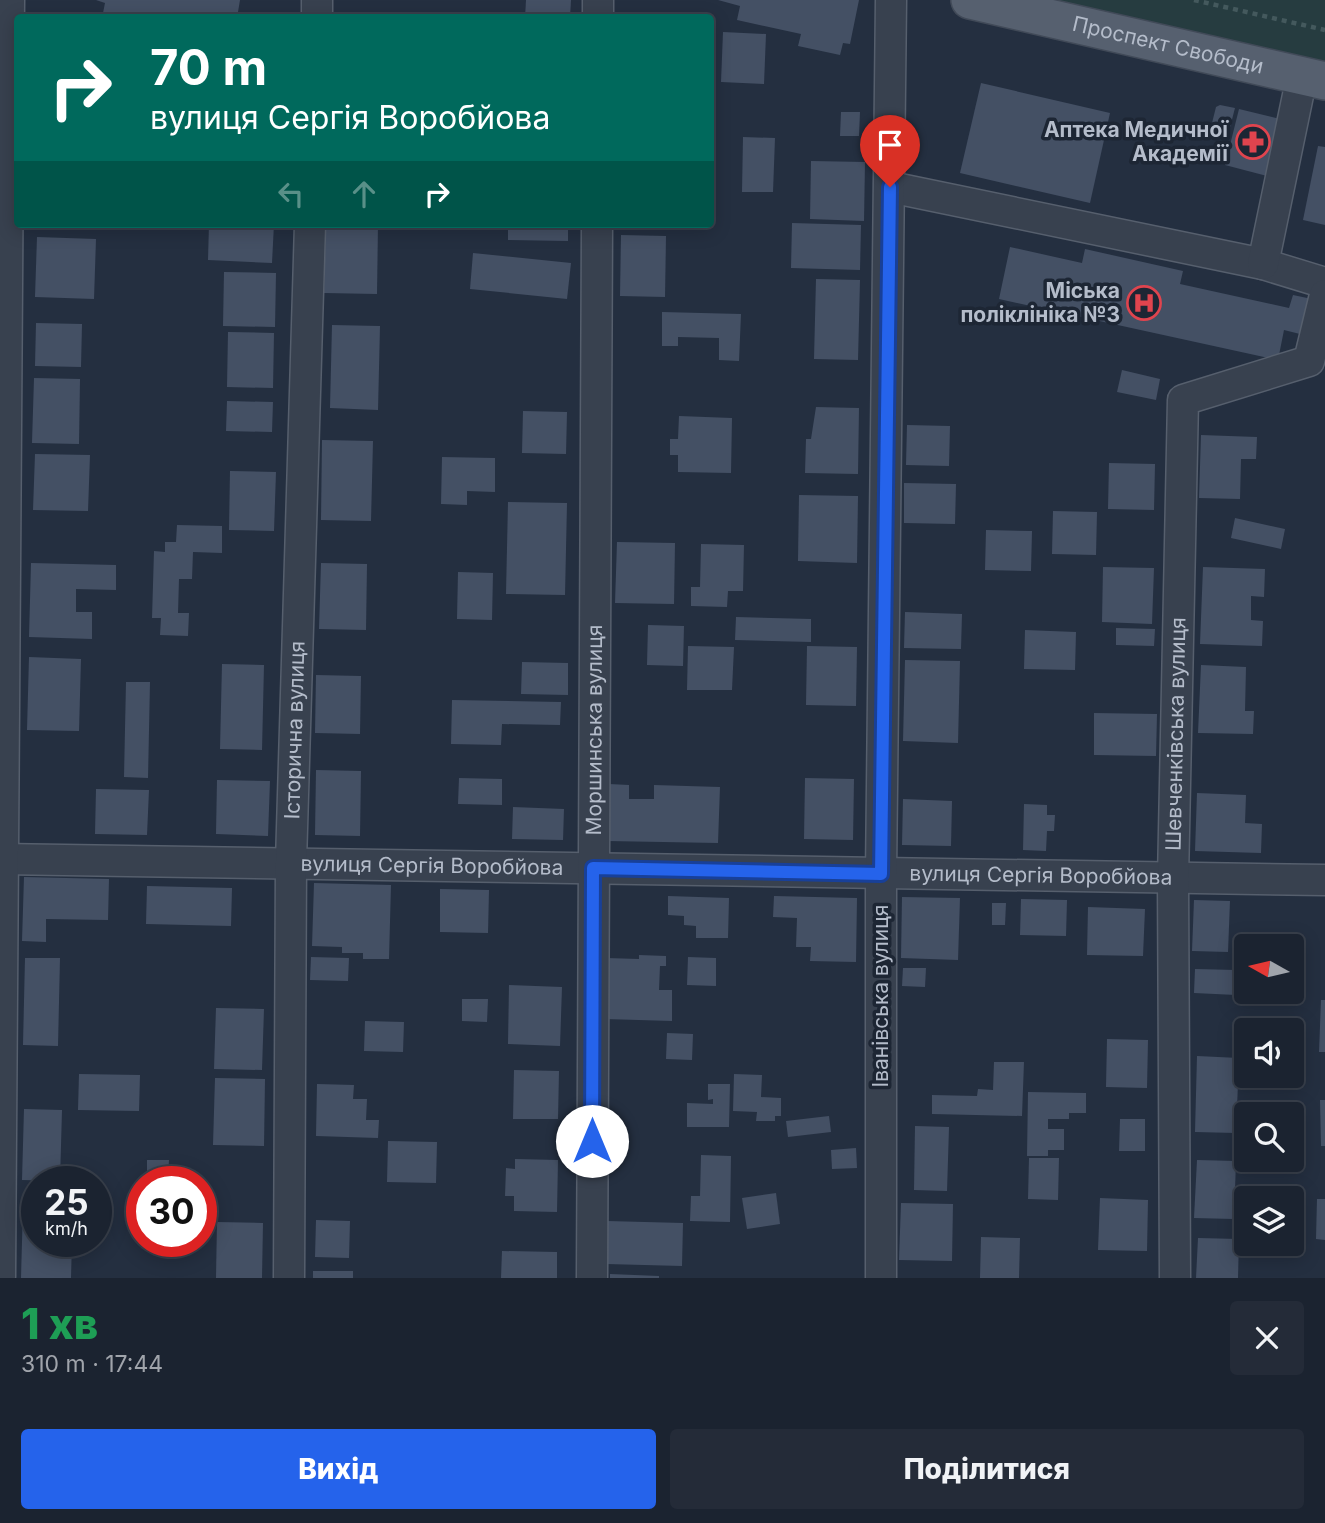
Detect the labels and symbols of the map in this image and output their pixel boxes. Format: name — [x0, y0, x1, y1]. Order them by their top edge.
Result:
street label: Проспект Свободи — [1070, 11, 1266, 79]
pin — [860, 115, 920, 187]
place label: Аптека Медичної Академії — [1044, 117, 1229, 166]
pharmacy icon: Аптека Медичної Академії — [1234, 123, 1272, 161]
place label: Міська поліклініка №3 — [960, 278, 1120, 327]
hospital icon: Міська поліклініка №3 — [1125, 284, 1163, 322]
street label: Шевченківська вулиця — [1161, 617, 1190, 851]
street label: Моршинська вулиця — [581, 625, 607, 835]
street label: Історична вулиця — [279, 640, 310, 820]
street label: вулиця Сергія Воробйова — [300, 851, 564, 880]
street label: вулиця Сергія Воробйова — [909, 860, 1172, 890]
street label: Іванівська вулиця — [868, 905, 893, 1087]
north arrow — [1234, 934, 1304, 1004]
position arrow — [555, 1104, 629, 1178]
speed limit sign: 30 — [126, 1166, 217, 1257]

